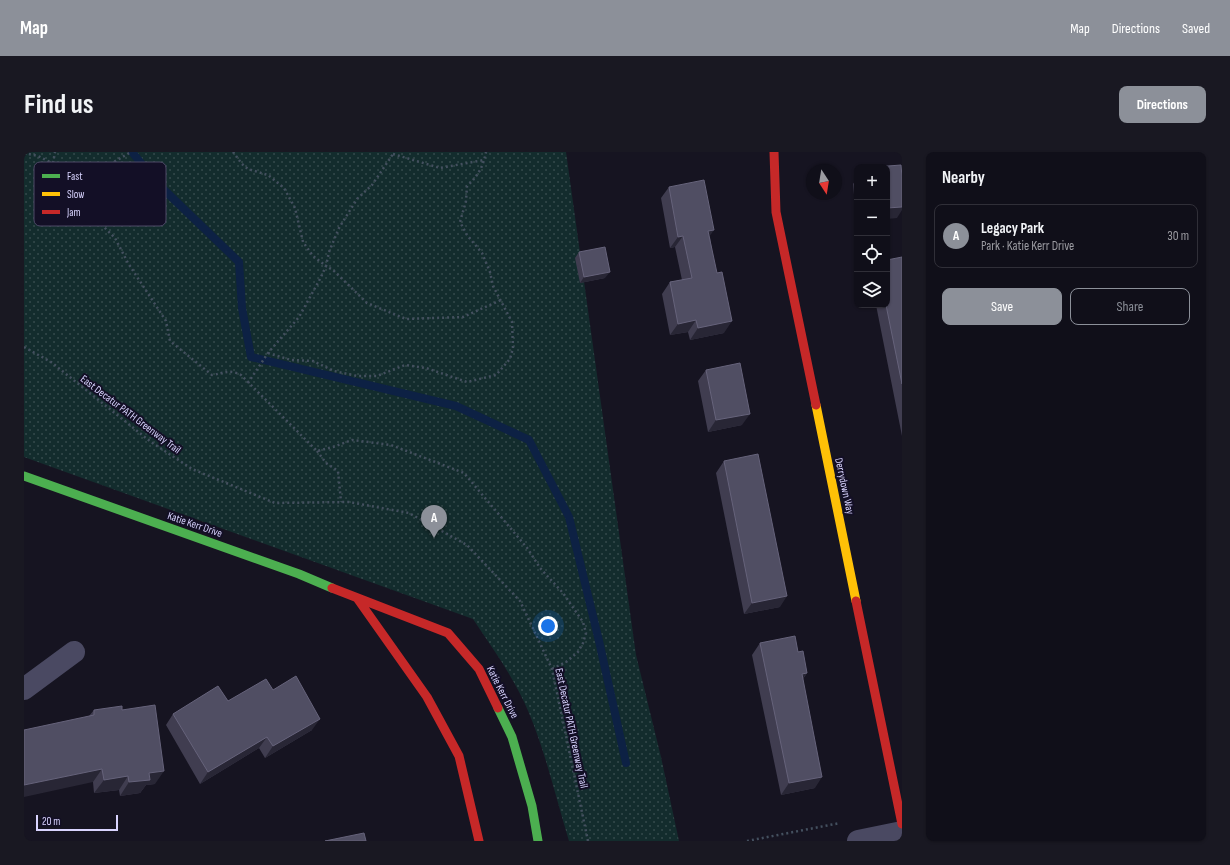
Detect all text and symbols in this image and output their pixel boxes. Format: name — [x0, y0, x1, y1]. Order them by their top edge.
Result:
text: Map — [20, 17, 48, 40]
text: Map — [1070, 20, 1090, 37]
text: Directions — [1112, 20, 1160, 37]
text: Saved — [1182, 20, 1210, 37]
button: Directions — [1119, 86, 1206, 123]
text: Find us — [24, 88, 93, 121]
legend — [34, 162, 166, 226]
north arrow — [806, 164, 842, 200]
map controls — [854, 164, 890, 308]
button: + — [854, 164, 890, 200]
text: Nearby — [942, 168, 985, 188]
text: Fast — [67, 170, 83, 183]
text: Slow — [67, 188, 84, 201]
button: − — [854, 200, 890, 236]
text: Jam — [66, 206, 81, 219]
text: Legacy Park — [981, 219, 1044, 238]
text: A — [953, 228, 959, 244]
text: 30 m — [1167, 228, 1189, 244]
button: locate — [854, 236, 890, 272]
text: Park · Katie Kerr Drive — [981, 238, 1074, 254]
button: layers — [854, 272, 890, 308]
button: Save — [942, 288, 1062, 325]
button: Share — [1070, 288, 1190, 325]
street label: East Decatur PATH Greenway Trail — [78, 372, 184, 456]
street label: Derrydown Way — [832, 457, 857, 516]
pin: A — [421, 505, 447, 538]
street label: Katie Kerr Drive — [166, 509, 224, 540]
your location — [538, 616, 558, 636]
street label: Katie Kerr Drive — [484, 664, 521, 721]
street label: East Decatur PATH Greenway Trail — [552, 667, 591, 789]
scale bar — [36, 813, 118, 832]
text: 20 m — [42, 815, 60, 828]

